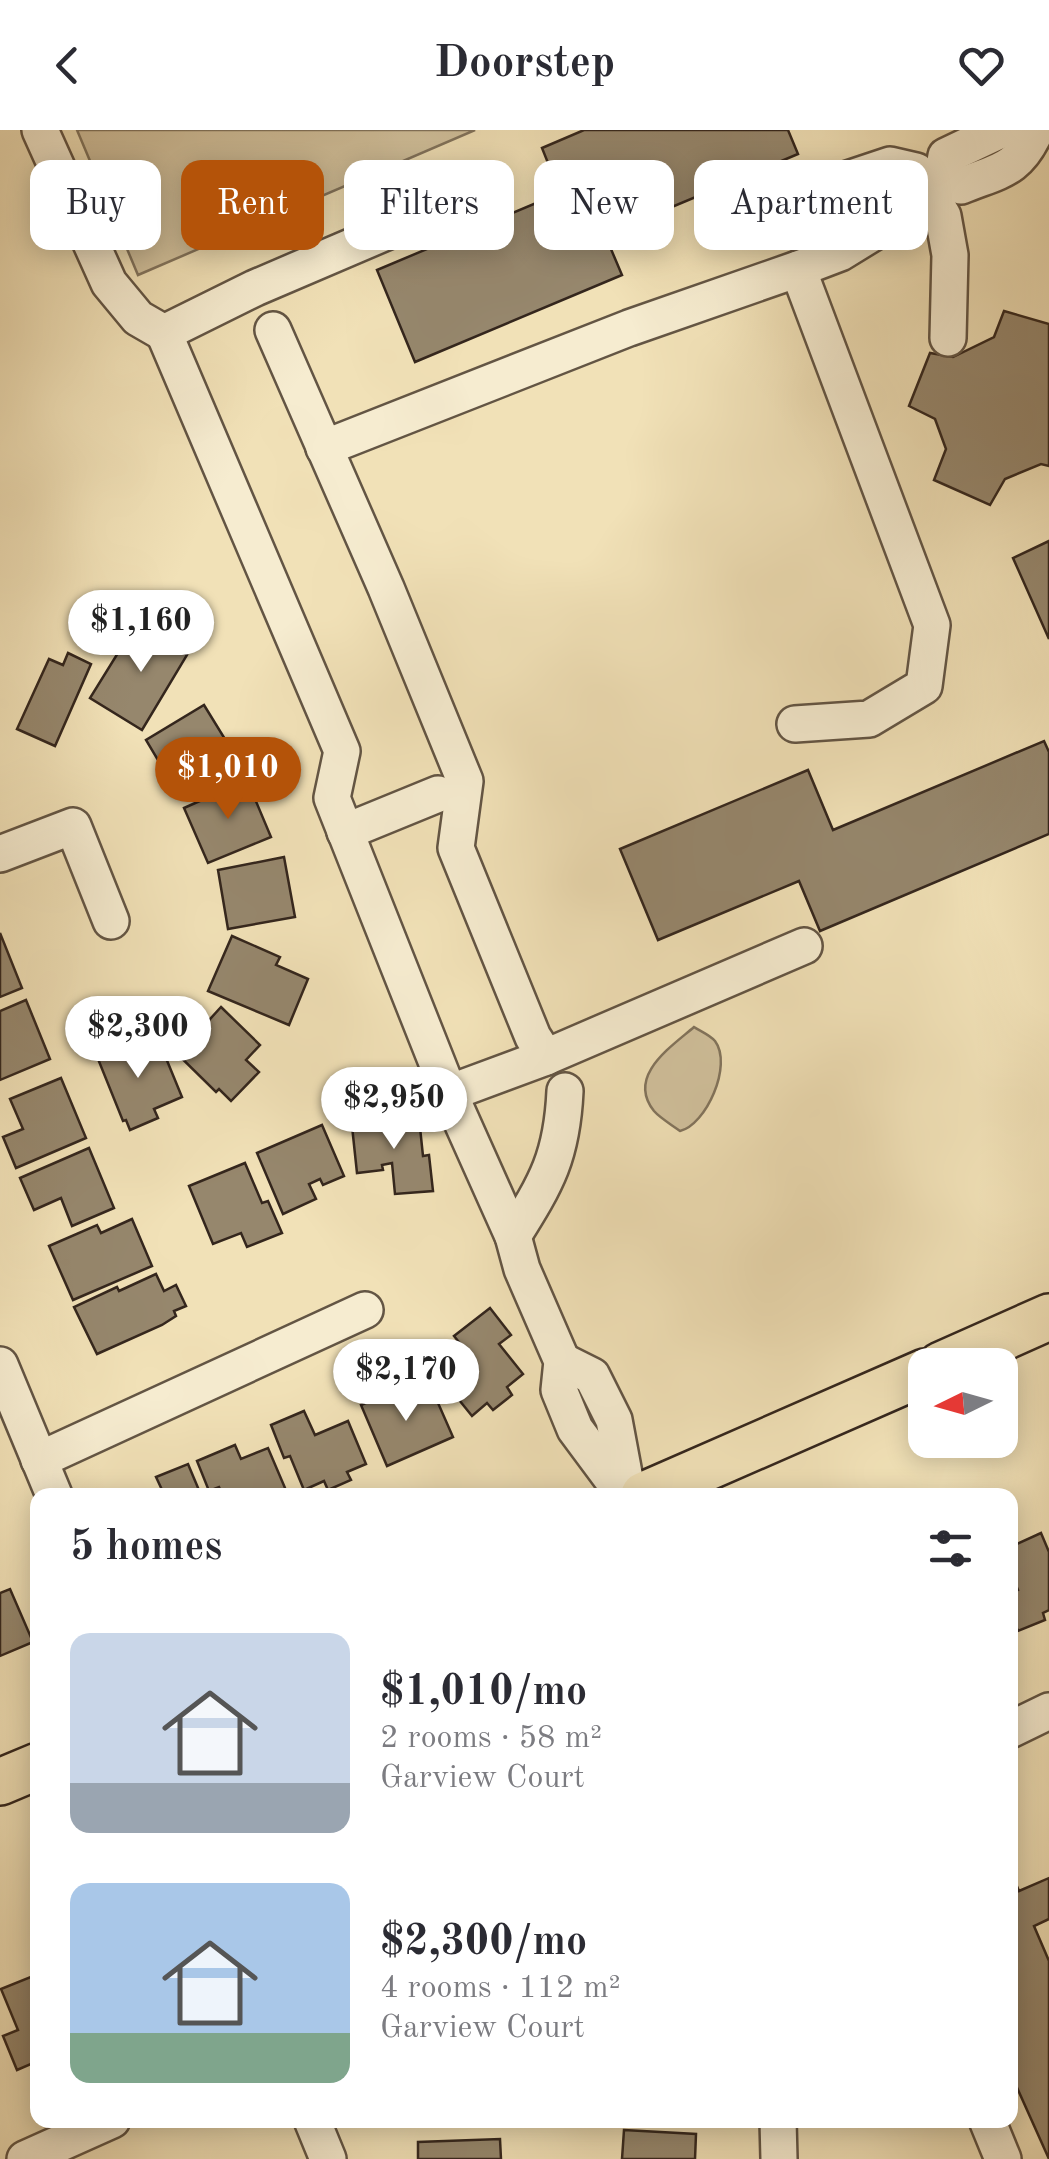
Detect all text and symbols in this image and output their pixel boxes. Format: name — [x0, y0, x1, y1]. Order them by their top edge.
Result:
icon: back — [40, 38, 95, 93]
icon: heart — [954, 38, 1009, 93]
text: Doorstep — [434, 42, 615, 87]
chip: Buy — [30, 160, 161, 250]
chip: Rent — [181, 160, 324, 250]
chip: Filters — [344, 160, 514, 250]
chip: New — [534, 160, 674, 250]
chip: Apartment — [694, 160, 928, 250]
pin: $1,160 — [60, 590, 222, 675]
text: $1,160 — [90, 606, 192, 638]
pin: $1,010 — [147, 737, 309, 822]
text: $1,010 — [177, 753, 279, 785]
pin: $2,300 — [57, 996, 219, 1081]
text: $2,300 — [87, 1012, 189, 1044]
pin: $2,950 — [313, 1067, 475, 1152]
text: $2,950 — [343, 1083, 445, 1115]
pin: $2,170 — [325, 1339, 487, 1424]
north arrow — [908, 1348, 1018, 1458]
map controls — [908, 1348, 1018, 1458]
text: $2,170 — [355, 1355, 457, 1387]
icon: filters — [923, 1521, 978, 1576]
text: 5 homes — [70, 1527, 222, 1569]
text: $1,010/mo — [380, 1672, 587, 1714]
icon: home — [150, 1673, 270, 1793]
text: 2 rooms · 58 m² — [380, 1723, 602, 1755]
text: Garview Court — [380, 1763, 585, 1795]
text: $2,300/mo — [380, 1922, 587, 1964]
icon: home — [150, 1923, 270, 2043]
text: 4 rooms · 112 m² — [380, 1973, 621, 2005]
text: Garview Court — [380, 2013, 585, 2045]

